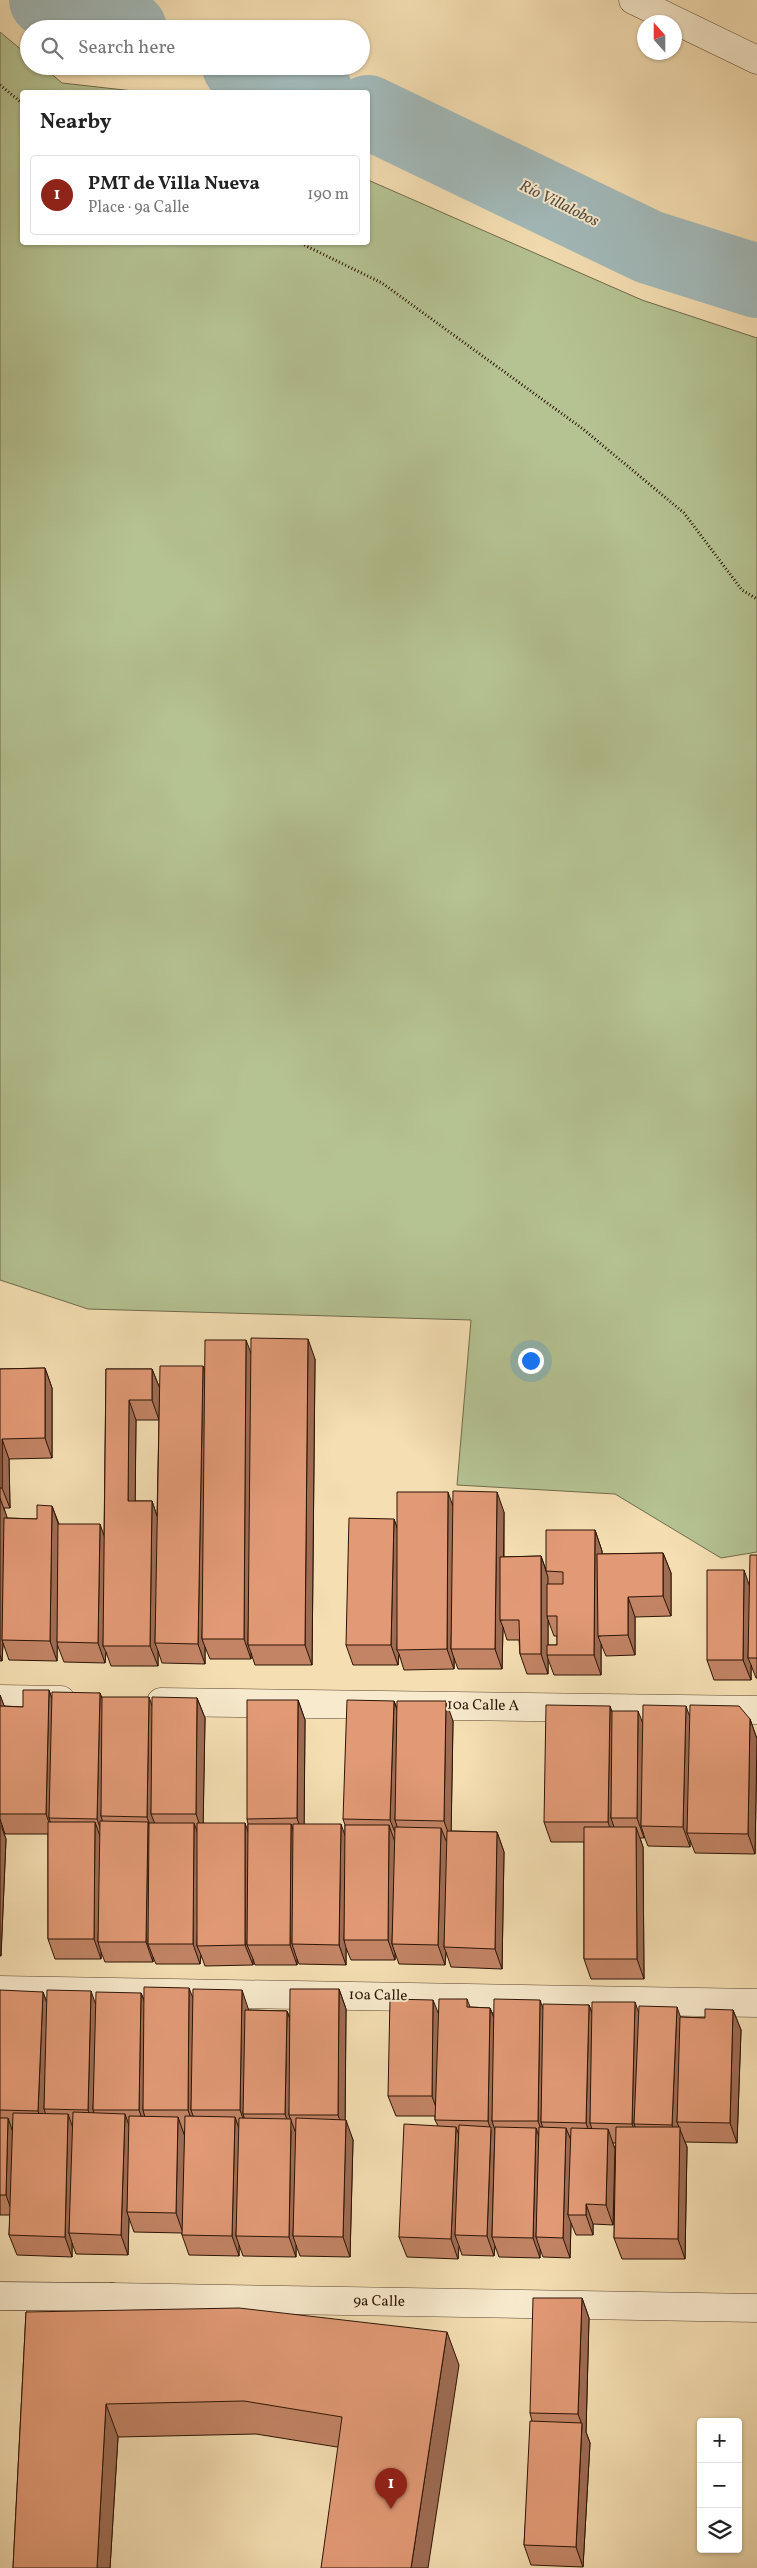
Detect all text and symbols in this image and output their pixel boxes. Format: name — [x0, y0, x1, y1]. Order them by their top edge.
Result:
north arrow — [637, 15, 682, 60]
search box — [20, 20, 370, 75]
icon: search — [38, 34, 66, 62]
text: Search here — [78, 35, 175, 61]
text: Nearby — [40, 108, 111, 137]
text: PMT de Villa Nueva — [88, 171, 260, 197]
water label: Río Villalobos — [516, 175, 603, 233]
text: 1 — [54, 184, 60, 206]
text: 190 m — [307, 184, 349, 206]
text: Place · 9a Calle — [88, 197, 189, 219]
your location — [518, 1348, 544, 1374]
street label: 10a Calle A — [447, 1695, 520, 1717]
street label: 10a Calle — [348, 1985, 408, 2007]
street label: 9a Calle — [353, 2291, 405, 2313]
map controls — [697, 2418, 742, 2553]
button: + — [697, 2418, 742, 2463]
button: − — [697, 2463, 742, 2508]
pin: 1 — [375, 2468, 407, 2509]
button: layers — [697, 2508, 742, 2553]

